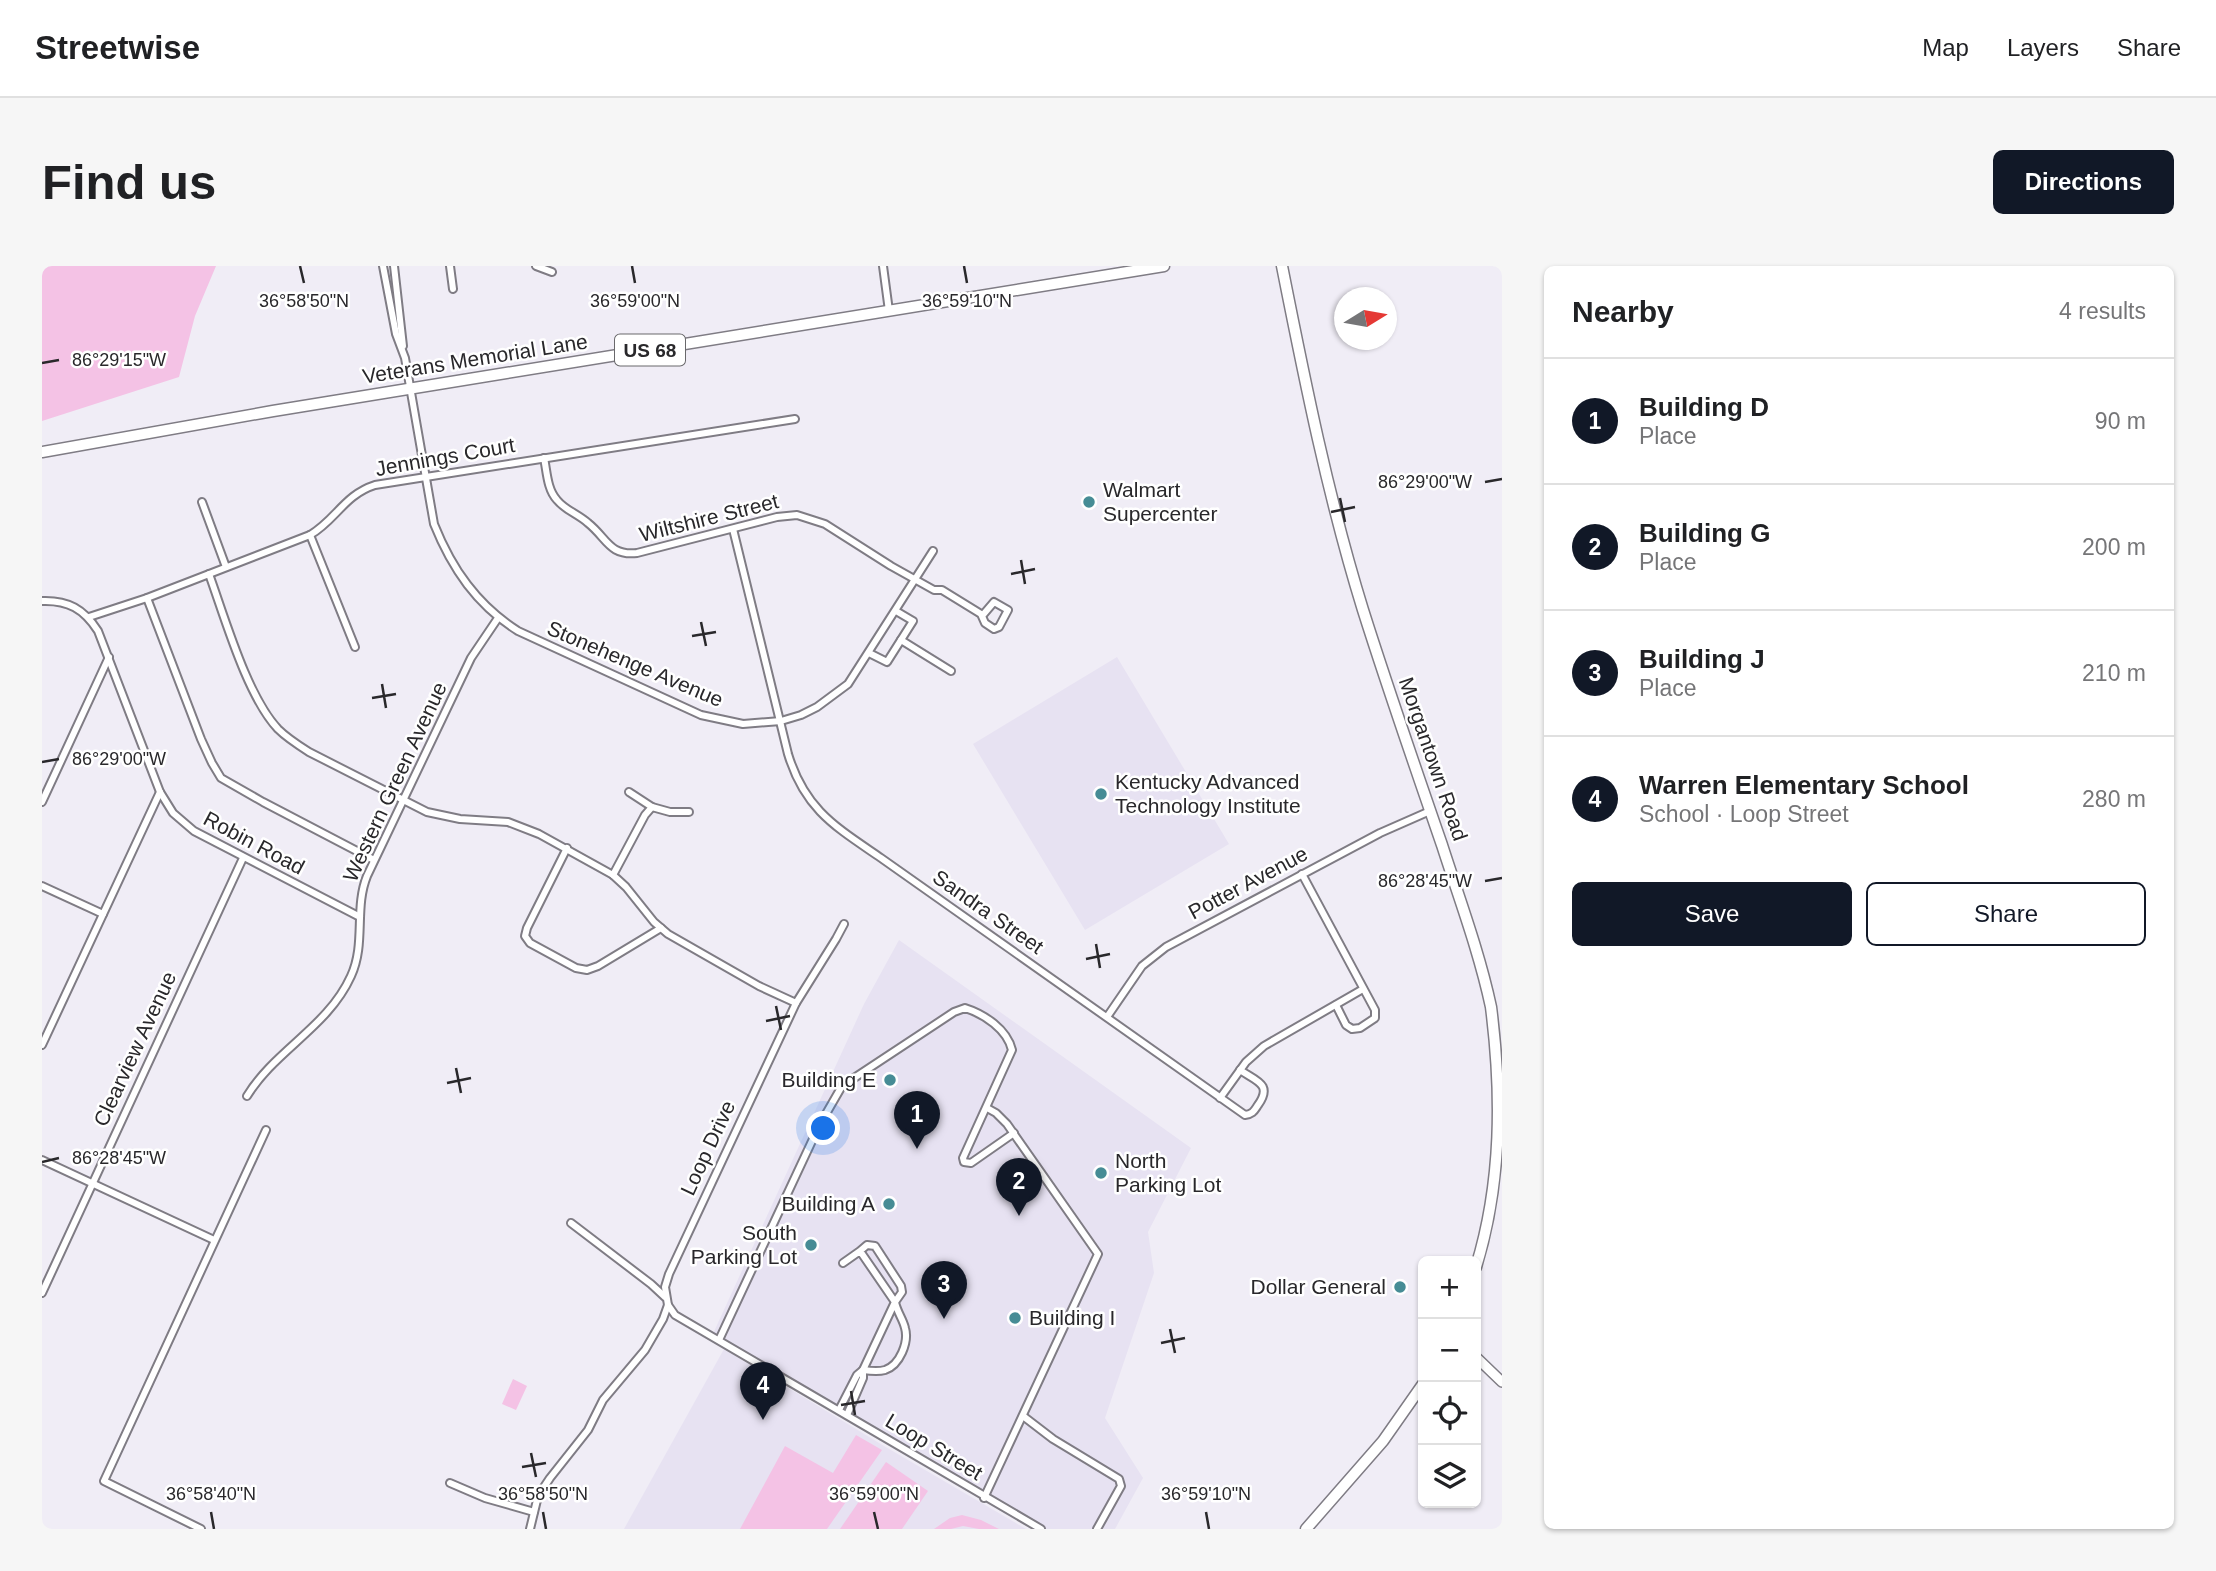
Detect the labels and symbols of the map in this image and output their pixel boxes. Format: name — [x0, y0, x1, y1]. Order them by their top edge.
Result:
north arrow — [1334, 287, 1397, 350]
text: 36°58'50"N — [259, 291, 349, 311]
text: 36°59'00"N — [590, 291, 680, 311]
text: 36°59'10"N — [922, 291, 1012, 311]
street label: Veterans Memorial Lane — [361, 329, 589, 388]
road number: US 68 — [615, 334, 685, 366]
text: 86°29'15"W — [72, 350, 166, 370]
street label: Jennings Court — [373, 433, 517, 480]
text: 86°29'00"W — [1378, 472, 1472, 492]
place label: Walmart Supercenter — [1103, 478, 1217, 525]
street label: Wiltshire Street — [637, 489, 781, 546]
marker: Walmart Supercenter — [1081, 494, 1097, 510]
street label: Stonehenge Avenue — [544, 616, 727, 711]
street label: Morgantown Road — [1395, 674, 1472, 844]
street label: Western Green Avenue — [338, 678, 451, 885]
text: 86°29'00"W — [72, 749, 166, 769]
place label: Kentucky Advanced Technology Institute — [1115, 770, 1301, 817]
marker: Kentucky Advanced Technology Institute — [1093, 786, 1109, 802]
street label: Robin Road — [200, 806, 309, 879]
street label: Potter Avenue — [1184, 842, 1311, 924]
street label: Sandra Street — [929, 865, 1048, 958]
text: 86°28'45"W — [1378, 871, 1472, 891]
street label: Clearview Avenue — [89, 968, 180, 1130]
place label: Building E — [781, 1068, 876, 1091]
marker: Building E — [882, 1072, 898, 1088]
pin: 1 — [894, 1091, 940, 1149]
street label: Loop Drive — [676, 1097, 739, 1199]
your location — [806, 1111, 840, 1145]
text: 86°28'45"W — [72, 1148, 166, 1168]
place label: North Parking Lot — [1115, 1149, 1221, 1196]
pin: 2 — [996, 1158, 1042, 1216]
marker: North Parking Lot — [1093, 1165, 1109, 1181]
place label: Building A — [782, 1192, 875, 1215]
marker: Building A — [881, 1196, 897, 1212]
place label: South Parking Lot — [691, 1221, 797, 1268]
marker: South Parking Lot — [803, 1237, 819, 1253]
pin: 3 — [921, 1261, 967, 1319]
place label: Dollar General — [1251, 1275, 1386, 1298]
marker: Dollar General — [1392, 1279, 1408, 1295]
place label: Building I — [1029, 1306, 1115, 1329]
marker: Building I — [1007, 1310, 1023, 1326]
pin: 4 — [740, 1362, 786, 1420]
street label: Loop Street — [882, 1409, 987, 1484]
text: 36°58'40"N — [166, 1484, 256, 1504]
text: 36°58'50"N — [498, 1484, 588, 1504]
text: 36°59'00"N — [829, 1484, 919, 1504]
text: 36°59'10"N — [1161, 1484, 1251, 1504]

